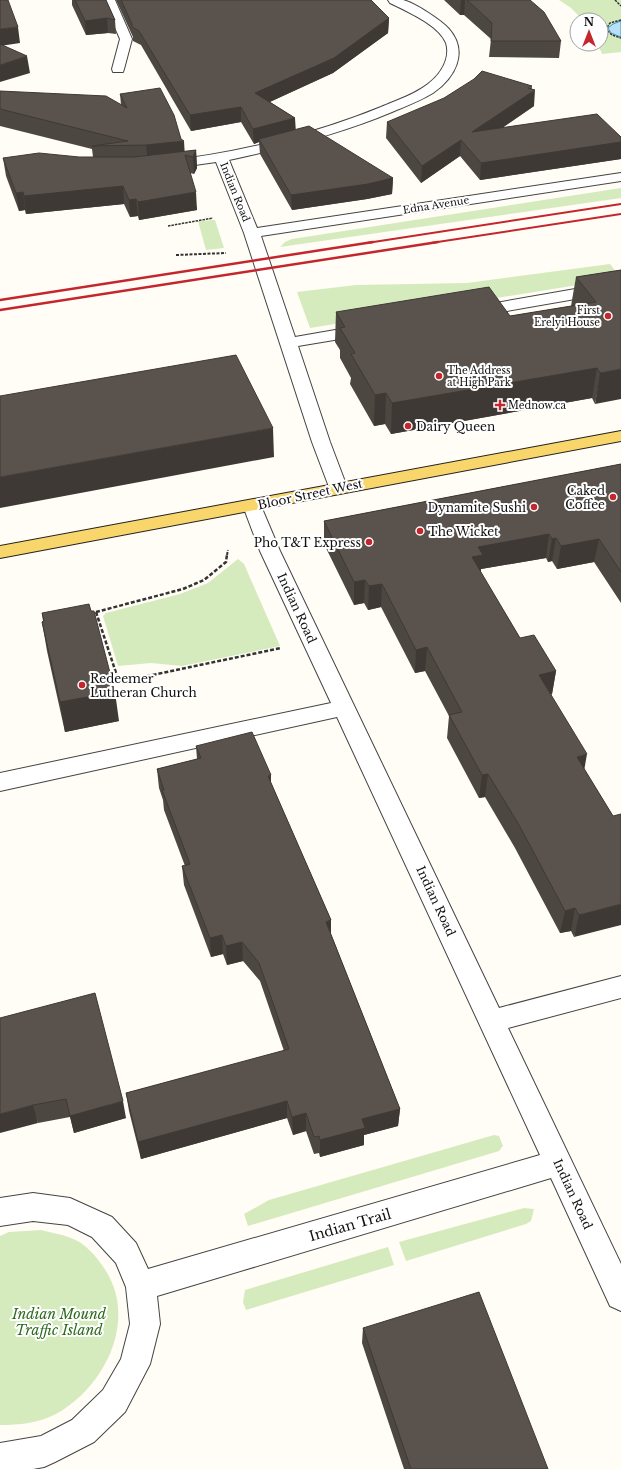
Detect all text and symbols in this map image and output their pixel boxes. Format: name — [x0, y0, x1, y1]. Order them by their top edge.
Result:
north arrow — [569, 12, 609, 52]
text: N — [584, 15, 595, 29]
street label: Indian Road — [217, 160, 253, 224]
street label: Edna Avenue — [402, 193, 470, 217]
place label: First Erelyi House — [534, 304, 600, 329]
marker: First Erelyi House — [603, 311, 613, 321]
place label: The Address at High Park — [447, 364, 512, 389]
marker: The Address at High Park — [434, 371, 444, 381]
place label: Mednow.ca — [508, 399, 566, 412]
marker: Mednow.ca — [495, 400, 505, 410]
place label: Dairy Queen — [416, 419, 495, 434]
marker: Dairy Queen — [403, 421, 413, 431]
street label: Bloor Street West — [256, 475, 364, 512]
place label: Caked Coffee — [565, 483, 605, 512]
marker: Caked Coffee — [608, 492, 618, 502]
place label: Dynamite Sushi — [427, 500, 526, 515]
marker: Dynamite Sushi — [529, 502, 539, 512]
place label: The Wicket — [428, 524, 499, 539]
marker: The Wicket — [415, 526, 425, 536]
place label: Pho T&T Express — [254, 535, 361, 550]
marker: Pho T&T Express — [364, 537, 374, 547]
street label: Indian Road — [274, 571, 320, 645]
place label: Redeemer Lutheran Church — [90, 671, 197, 700]
marker: Redeemer Lutheran Church — [77, 680, 87, 690]
street label: Indian Road — [413, 864, 459, 938]
street label: Indian Road — [550, 1157, 596, 1231]
street label: Indian Trail — [307, 1205, 394, 1245]
park label: Indian Mound Traffic Island — [11, 1305, 107, 1339]

